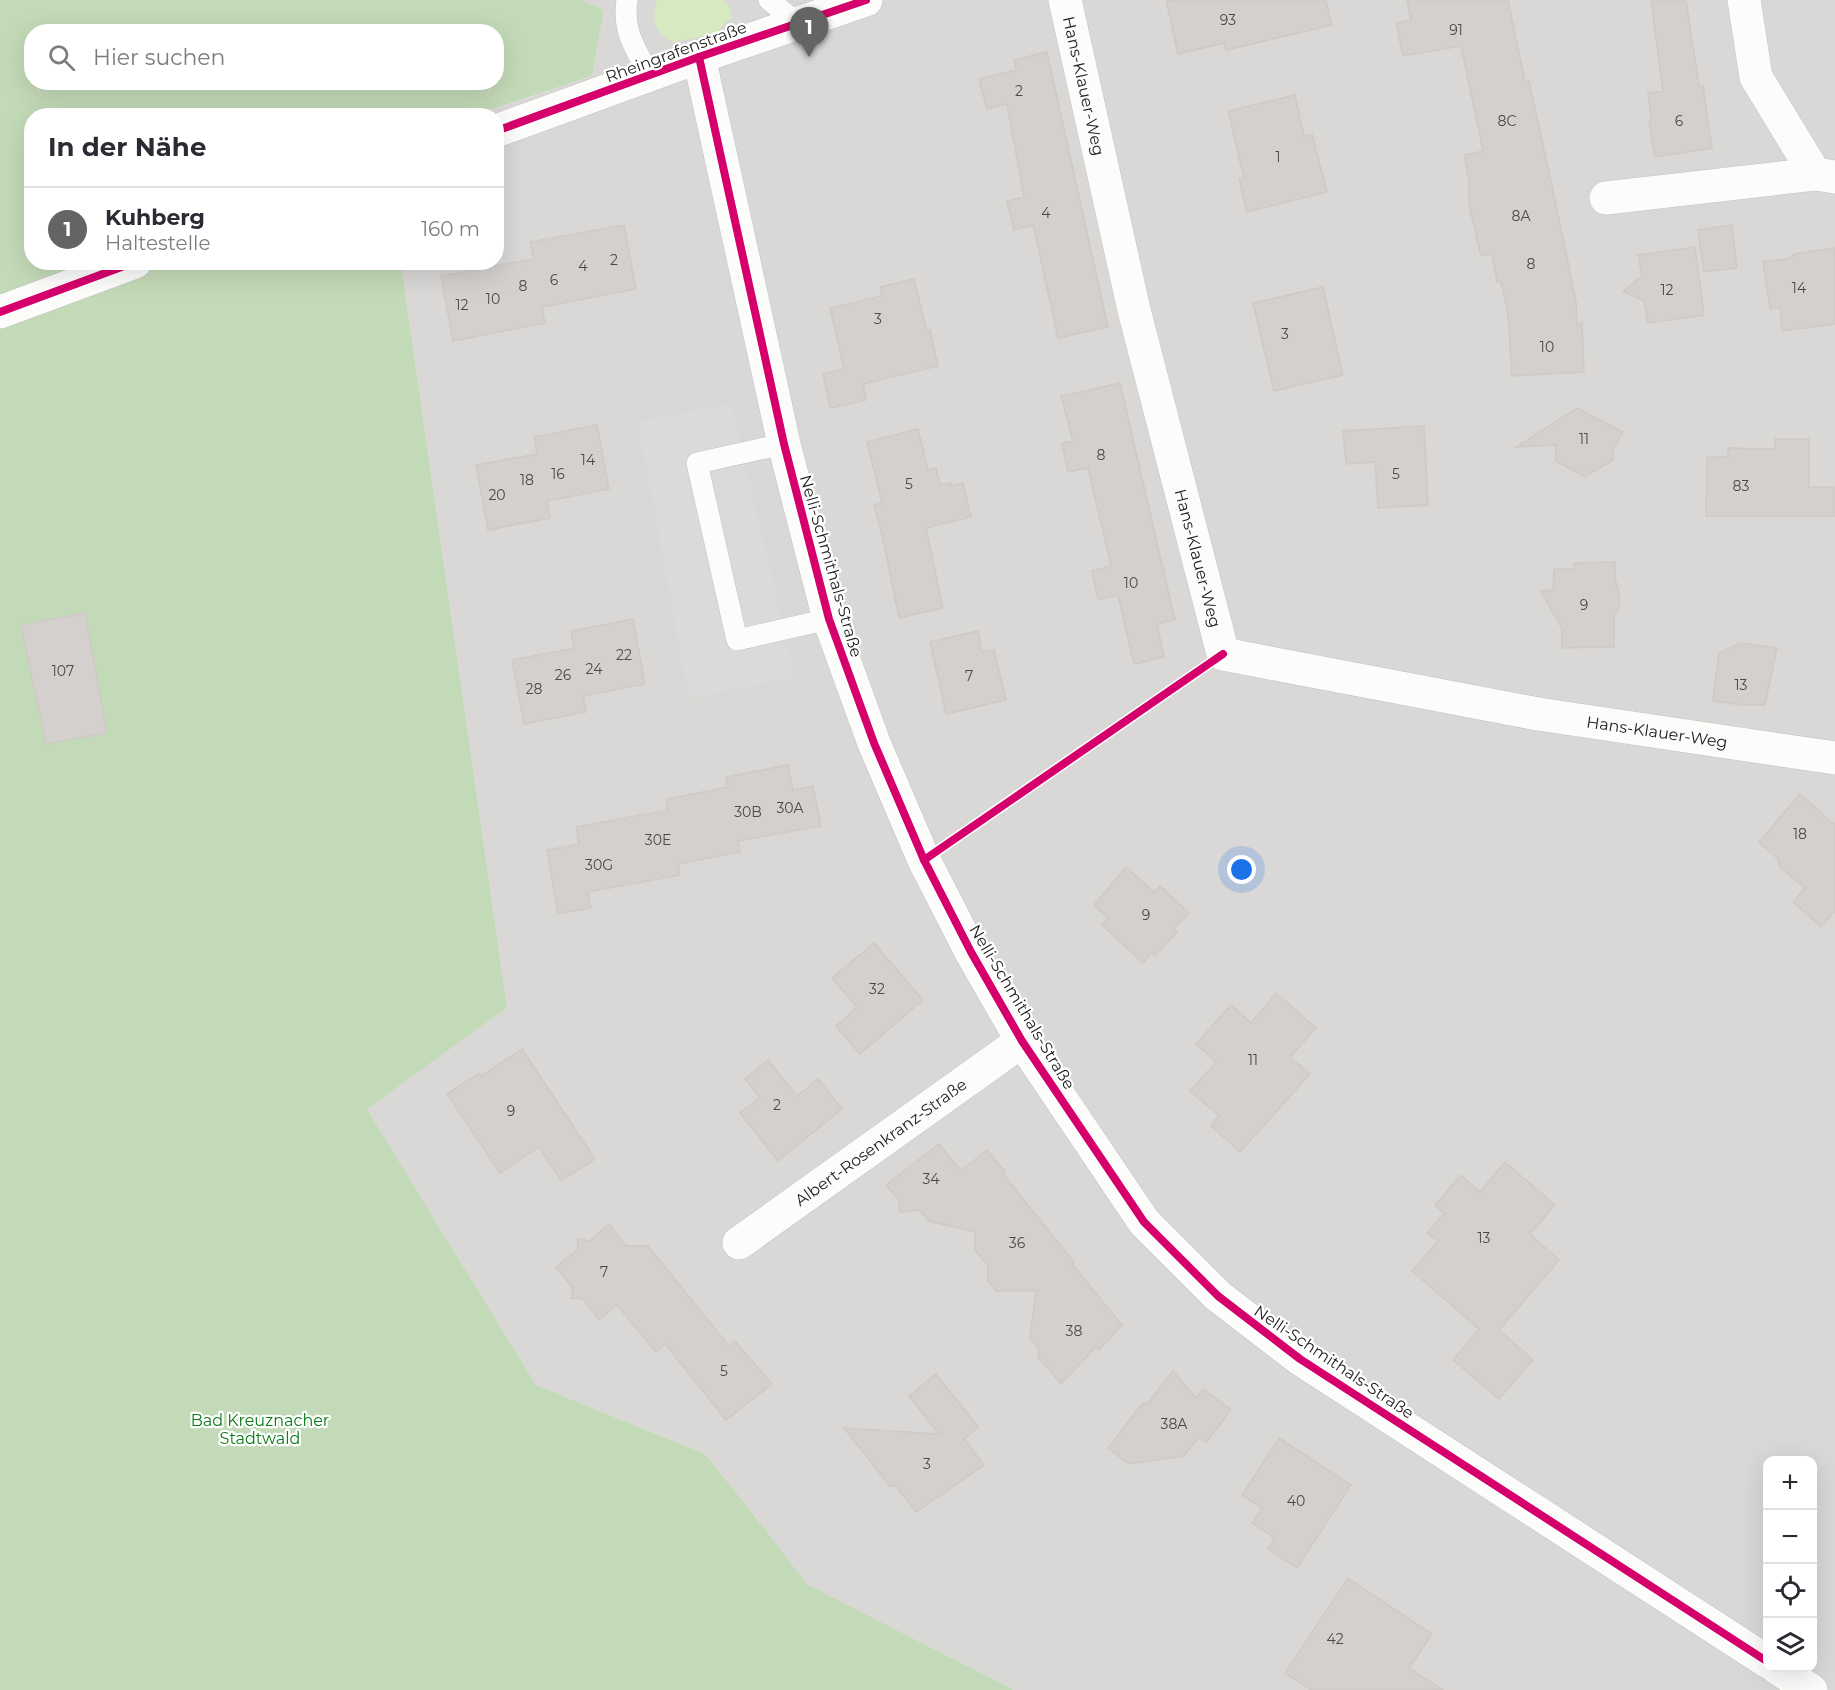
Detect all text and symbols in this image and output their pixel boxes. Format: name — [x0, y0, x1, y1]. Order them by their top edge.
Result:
pin: 1 — [790, 8, 828, 57]
house number: 93 — [1220, 11, 1236, 29]
street label: Hans-Klauer-Weg — [1059, 14, 1109, 157]
street label: Rheingrafenstraße — [603, 18, 749, 86]
house number: 91 — [1449, 21, 1463, 39]
search box — [24, 24, 504, 90]
icon: search — [45, 41, 78, 74]
text: Hier suchen — [93, 44, 225, 71]
house number: 2 — [1015, 82, 1023, 100]
house number: 8C — [1498, 112, 1517, 130]
house number: 6 — [1675, 112, 1684, 130]
text: In der Nähe — [48, 131, 206, 163]
house number: 1 — [1275, 148, 1281, 166]
text: Kuhberg — [105, 204, 205, 231]
house number: 4 — [1041, 204, 1051, 222]
house number: 8A — [1512, 207, 1531, 225]
text: 1 — [64, 217, 71, 241]
text: 160 m — [421, 217, 480, 241]
text: Haltestelle — [105, 231, 211, 255]
house number: 2 — [610, 251, 618, 269]
house number: 8 — [1527, 255, 1536, 273]
house number: 4 — [578, 257, 588, 275]
house number: 6 — [550, 271, 559, 289]
house number: 8 — [519, 277, 528, 295]
house number: 14 — [1792, 279, 1807, 297]
house number: 12 — [1660, 281, 1674, 299]
house number: 10 — [486, 290, 500, 308]
house number: 12 — [455, 296, 469, 314]
house number: 3 — [874, 310, 882, 328]
house number: 3 — [1281, 325, 1289, 343]
house number: 10 — [1540, 338, 1554, 356]
house number: 11 — [1579, 430, 1589, 448]
house number: 8 — [1097, 446, 1106, 464]
house number: 14 — [581, 451, 596, 469]
house number: 16 — [551, 465, 565, 483]
house number: 5 — [1392, 465, 1400, 483]
house number: 18 — [520, 471, 534, 489]
street label: Nelli-Schmithals-Straße — [796, 473, 866, 659]
house number: 5 — [905, 475, 913, 493]
house number: 83 — [1733, 477, 1750, 495]
house number: 20 — [488, 486, 506, 504]
street label: Hans-Klauer-Weg — [1171, 487, 1225, 630]
house number: 10 — [1124, 574, 1138, 592]
house number: 9 — [1580, 596, 1588, 614]
house number: 22 — [616, 646, 632, 664]
house number: 24 — [586, 660, 603, 678]
house number: 107 — [52, 662, 74, 680]
house number: 26 — [555, 666, 572, 684]
house number: 7 — [965, 667, 973, 685]
house number: 13 — [1735, 676, 1748, 694]
house number: 28 — [526, 680, 543, 698]
street label: Hans-Klauer-Weg — [1585, 712, 1729, 751]
house number: 30A — [776, 799, 805, 817]
house number: 30B — [734, 803, 762, 821]
house number: 18 — [1793, 825, 1807, 843]
house number: 30E — [645, 831, 671, 849]
your location — [1227, 855, 1256, 884]
house number: 30G — [585, 856, 613, 874]
house number: 9 — [1142, 906, 1150, 924]
street label: Nelli-Schmithals-Straße — [965, 921, 1079, 1093]
house number: 32 — [869, 980, 885, 998]
house number: 11 — [1248, 1051, 1258, 1069]
street label: Albert-Rosenkranz-Straße — [791, 1074, 970, 1210]
house number: 2 — [773, 1096, 781, 1114]
house number: 9 — [507, 1102, 515, 1120]
house number: 34 — [922, 1170, 940, 1188]
house number: 13 — [1478, 1229, 1491, 1247]
house number: 36 — [1009, 1234, 1026, 1252]
house number: 7 — [600, 1263, 608, 1281]
street label: Nelli-Schmithals-Straße — [1250, 1301, 1418, 1423]
house number: 38 — [1066, 1322, 1082, 1340]
house number: 5 — [720, 1362, 728, 1380]
park label: Bad Kreuznacher Stadtwald — [191, 1411, 329, 1448]
house number: 38A — [1161, 1415, 1188, 1433]
house number: 3 — [923, 1455, 931, 1473]
map controls — [1763, 1456, 1817, 1672]
button: + — [1763, 1456, 1817, 1510]
house number: 40 — [1287, 1492, 1305, 1510]
button: − — [1763, 1510, 1817, 1564]
button: locate — [1763, 1564, 1817, 1618]
button: layers — [1763, 1618, 1817, 1672]
house number: 42 — [1326, 1630, 1344, 1648]

